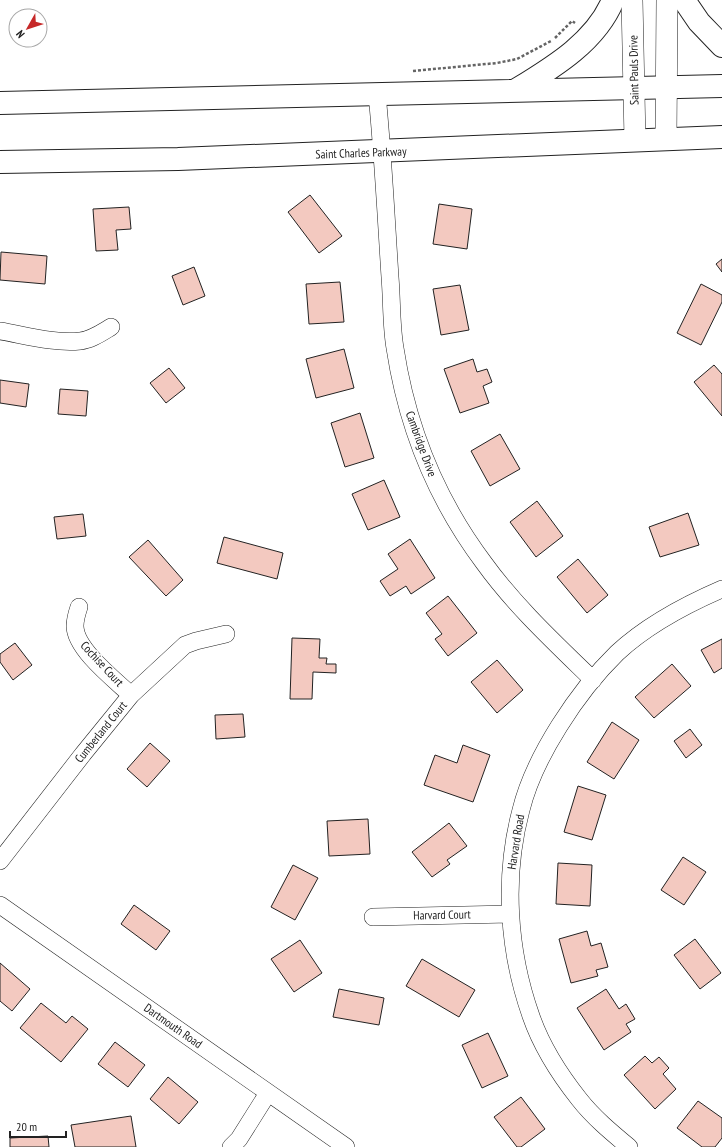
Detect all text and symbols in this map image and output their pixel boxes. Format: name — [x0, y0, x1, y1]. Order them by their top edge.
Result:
north arrow — [8, 8, 48, 48]
text: N — [13, 28, 28, 41]
street label: Saint Pauls Drive — [625, 35, 642, 105]
street label: Saint Charles Parkway — [315, 143, 407, 162]
street label: Cambridge Drive — [403, 409, 440, 479]
street label: Cochise Court — [78, 638, 128, 690]
street label: Cumberland Court — [71, 697, 130, 765]
street label: Harvard Road — [504, 813, 527, 870]
street label: Harvard Court — [413, 906, 472, 923]
street label: Dartmouth Road — [141, 1000, 205, 1051]
scale bar — [10, 1113, 66, 1139]
text: 20 m — [16, 1119, 37, 1134]

